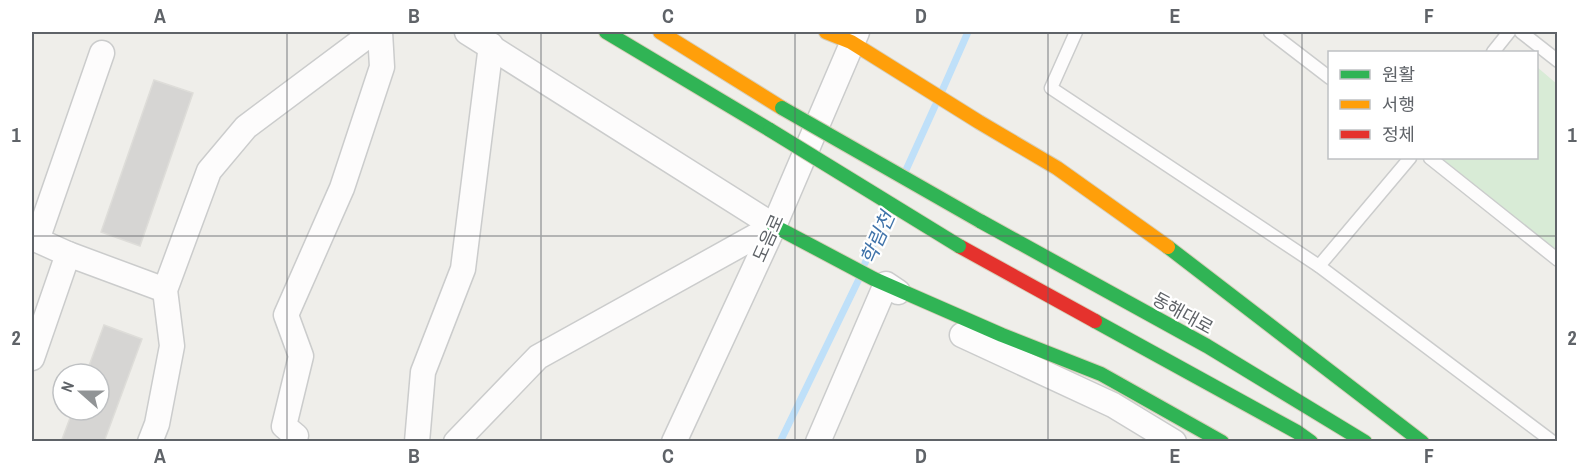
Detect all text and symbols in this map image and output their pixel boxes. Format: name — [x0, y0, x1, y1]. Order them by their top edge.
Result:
text: A — [154, 2, 166, 29]
text: B — [408, 2, 420, 29]
text: C — [662, 2, 674, 29]
text: D — [915, 2, 927, 29]
text: E — [1170, 2, 1181, 29]
text: F — [1424, 2, 1434, 29]
legend — [1328, 51, 1538, 159]
text: 원활 — [1382, 62, 1415, 87]
text: 서행 — [1382, 92, 1415, 117]
text: 1 — [11, 121, 21, 148]
text: 1 — [1567, 121, 1577, 148]
text: 정체 — [1382, 122, 1415, 147]
water label: 학림천 — [853, 205, 902, 269]
street label: 도음로 — [746, 210, 790, 266]
street label: 동해대로 — [1148, 286, 1218, 340]
text: 2 — [11, 324, 21, 351]
text: 2 — [1567, 324, 1577, 351]
north arrow — [51, 362, 111, 422]
text: N — [55, 378, 79, 395]
text: A — [154, 442, 166, 469]
text: B — [408, 442, 420, 469]
text: C — [662, 442, 674, 469]
text: D — [915, 442, 927, 469]
text: E — [1170, 442, 1181, 469]
text: F — [1424, 442, 1434, 469]

